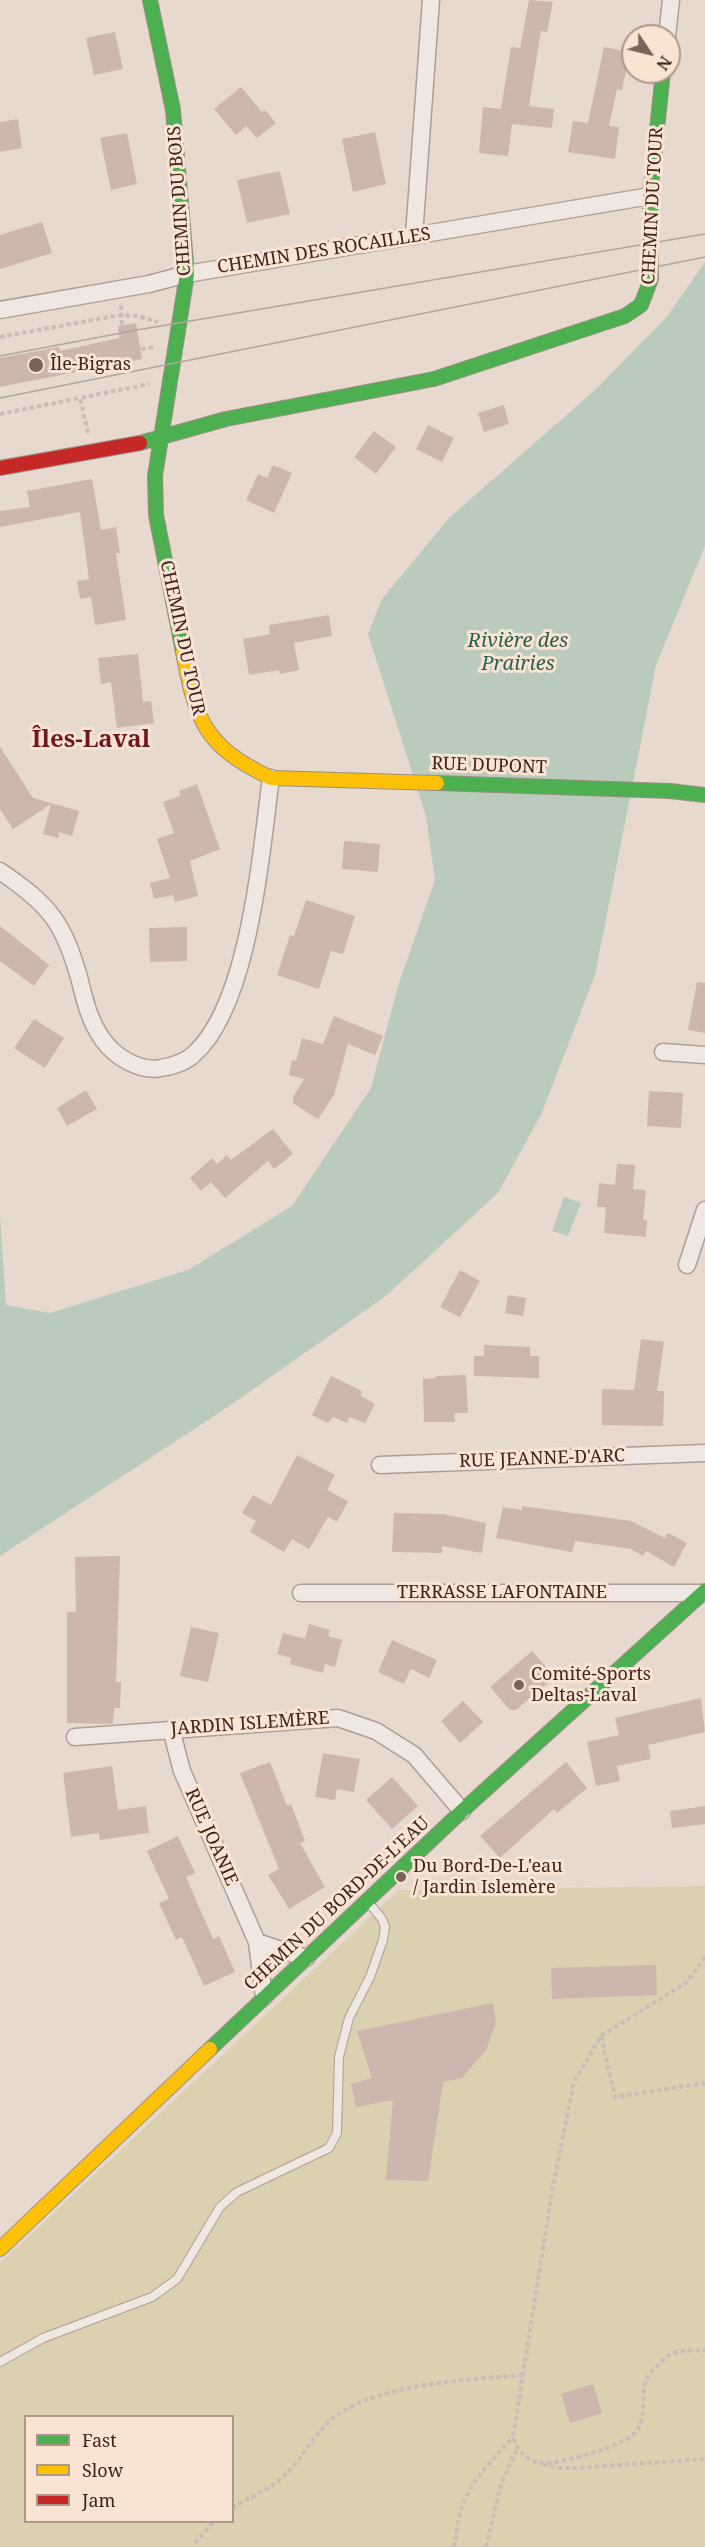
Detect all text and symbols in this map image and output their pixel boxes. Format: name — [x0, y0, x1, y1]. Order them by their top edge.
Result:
north arrow — [621, 24, 681, 84]
text: N — [651, 52, 677, 75]
street label: CHEMIN DU BOIS — [164, 125, 196, 277]
street label: CHEMIN DU TOUR — [638, 127, 668, 285]
street label: CHEMIN DES ROCAILLES — [216, 223, 432, 279]
place label: Île-Bigras — [50, 354, 131, 376]
marker: Île-Bigras — [27, 356, 45, 374]
street label: CHEMIN DU TOUR — [155, 559, 209, 717]
water label: Rivière des Prairies — [468, 629, 568, 676]
district label: Îles-Laval — [32, 726, 150, 754]
street label: RUE DUPONT — [431, 753, 547, 779]
street label: RUE JEANNE-D'ARC — [459, 1445, 625, 1473]
street label: TERRASSE LAFONTAINE — [397, 1582, 607, 1604]
place label: Comité-Sports Deltas-Laval — [531, 1664, 651, 1706]
marker: Comité-Sports Deltas-Laval — [512, 1678, 526, 1692]
street label: JARDIN ISLEMÈRE — [170, 1708, 330, 1740]
street label: RUE JOANIE — [180, 1785, 242, 1889]
street label: CHEMIN DU BORD-DE-L'EAU — [240, 1813, 434, 1995]
place label: Du Bord-De-L'eau / Jardin Islemère — [413, 1856, 563, 1898]
marker: Du Bord-De-L'eau / Jardin Islemère — [394, 1870, 408, 1884]
legend — [24, 2415, 234, 2523]
text: Fast — [82, 2428, 117, 2452]
text: Slow — [82, 2458, 123, 2482]
text: Jam — [82, 2488, 116, 2512]

